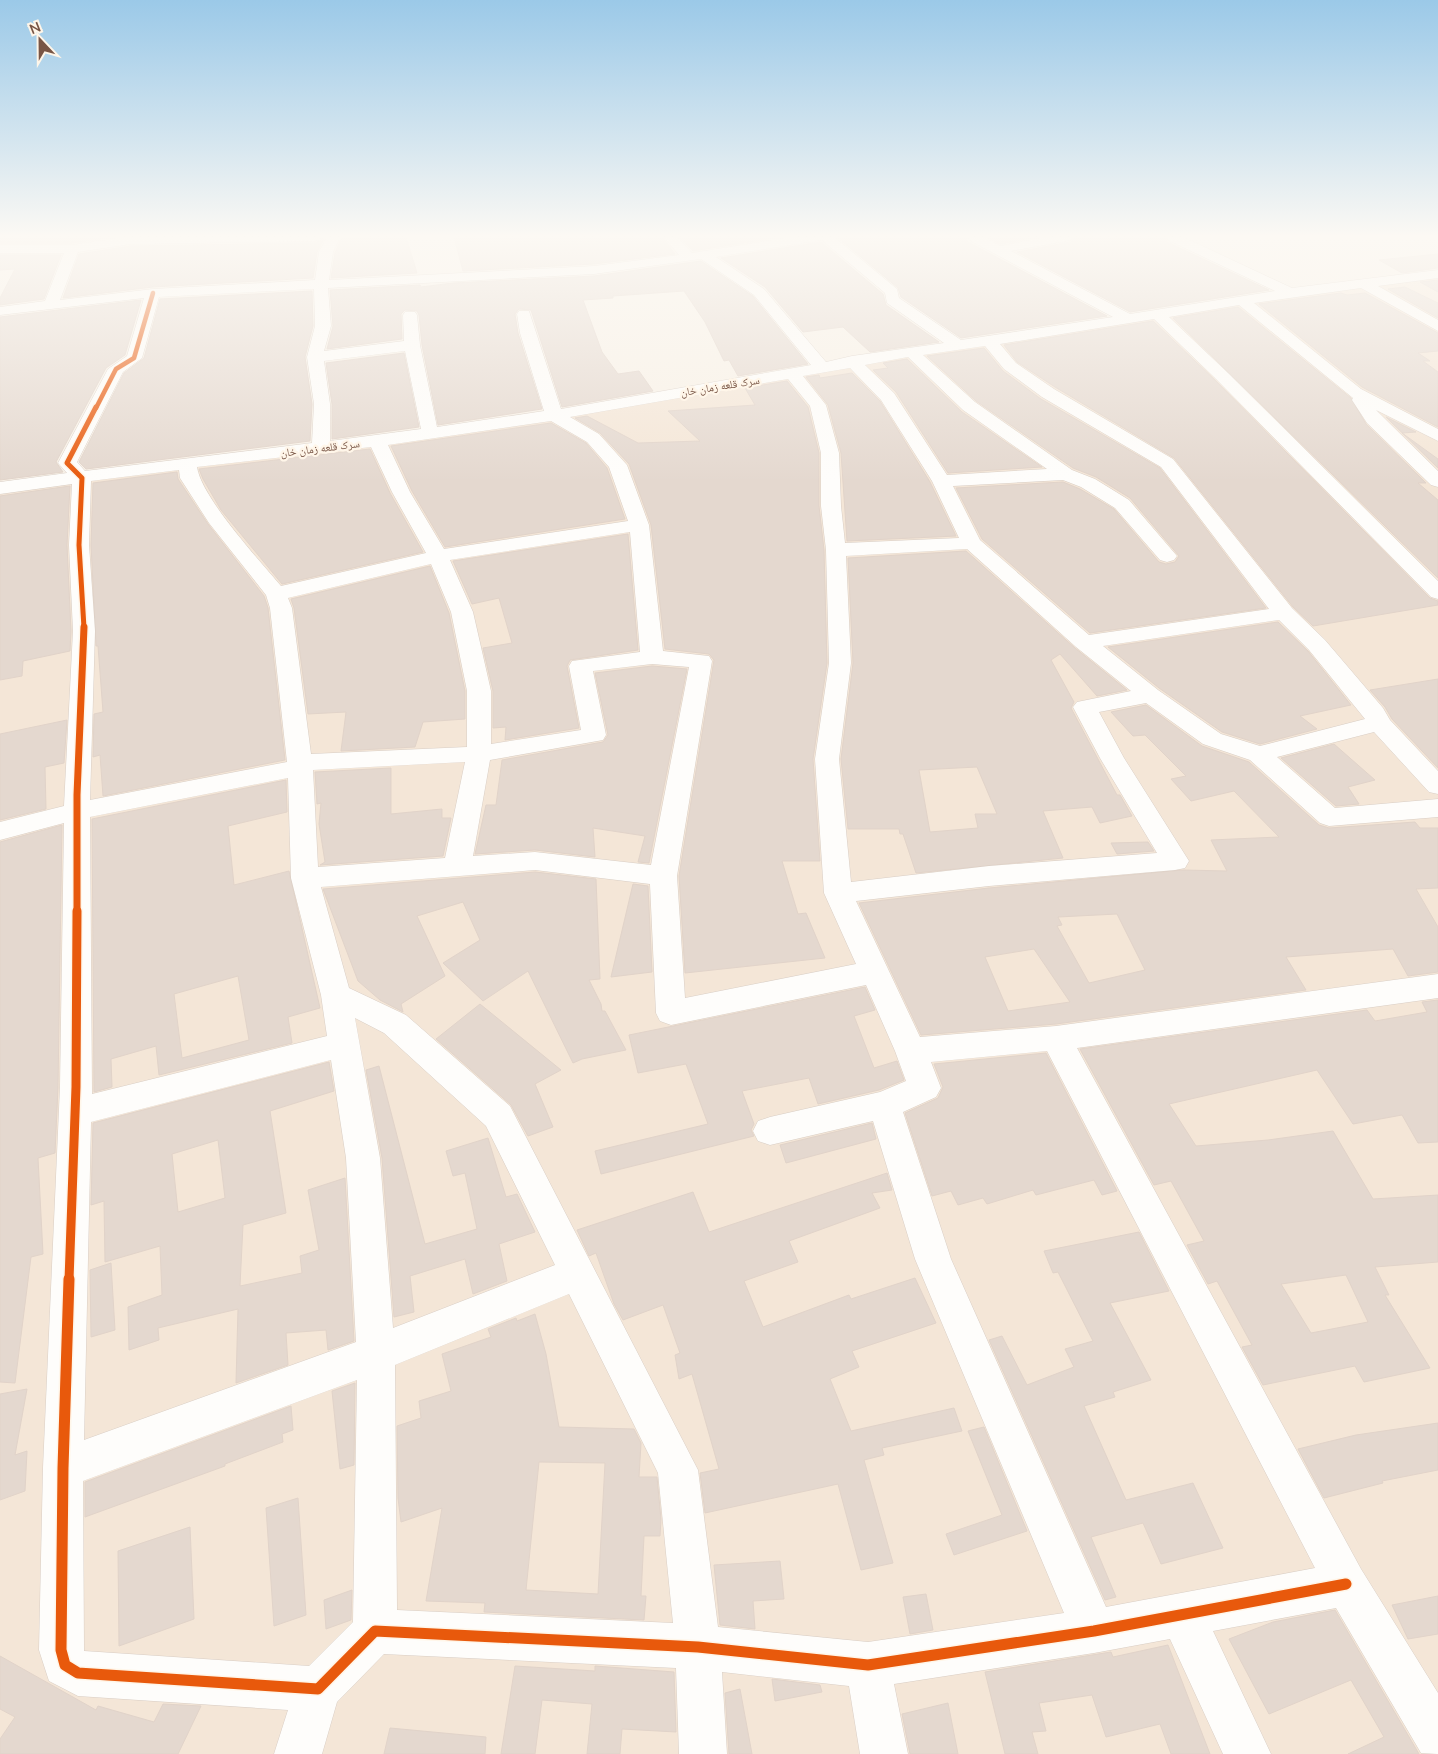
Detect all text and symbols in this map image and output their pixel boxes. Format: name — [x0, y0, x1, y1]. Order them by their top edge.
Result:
north arrow — [15, 15, 65, 65]
text: N — [27, 18, 43, 38]
street label: سرک قلعه زمان خان — [679, 373, 761, 399]
street label: سرک قلعه زمان خان — [280, 436, 360, 460]

